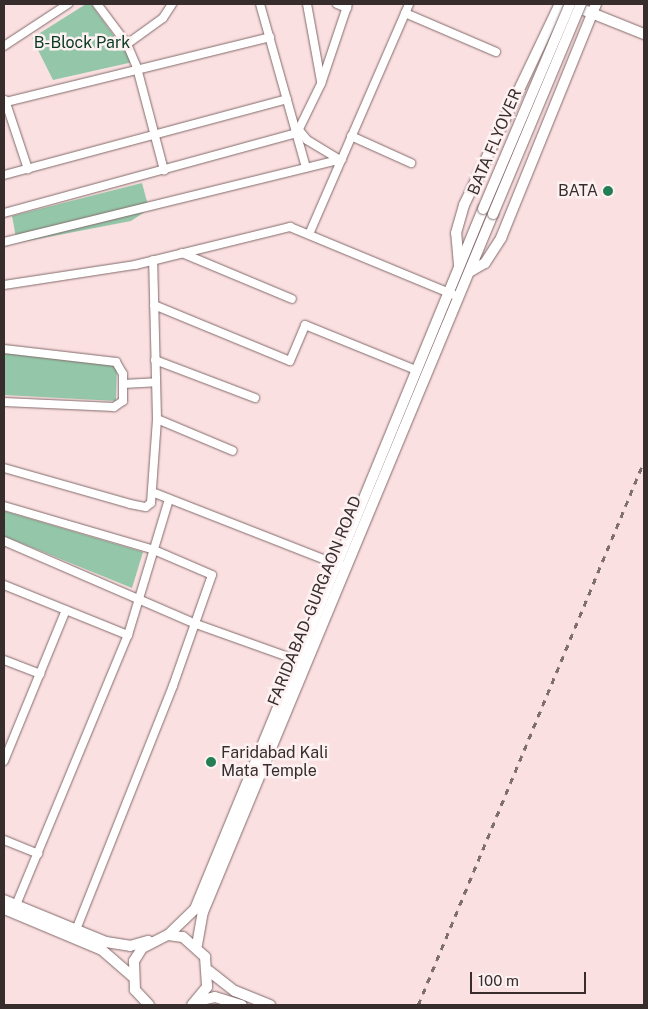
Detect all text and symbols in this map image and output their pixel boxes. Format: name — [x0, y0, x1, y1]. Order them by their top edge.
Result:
park label: B-Block Park — [34, 33, 130, 53]
street label: BATA FLYOVER — [464, 86, 526, 198]
place label: BATA — [558, 181, 598, 201]
marker: BATA — [602, 185, 614, 197]
street label: FARIDABAD-GURGAON ROAD — [264, 493, 366, 709]
place label: Faridabad Kali Mata Temple — [221, 743, 328, 781]
marker: Faridabad Kali Mata Temple — [205, 756, 217, 768]
scale bar — [473, 962, 589, 994]
text: 100 m — [478, 972, 519, 989]

